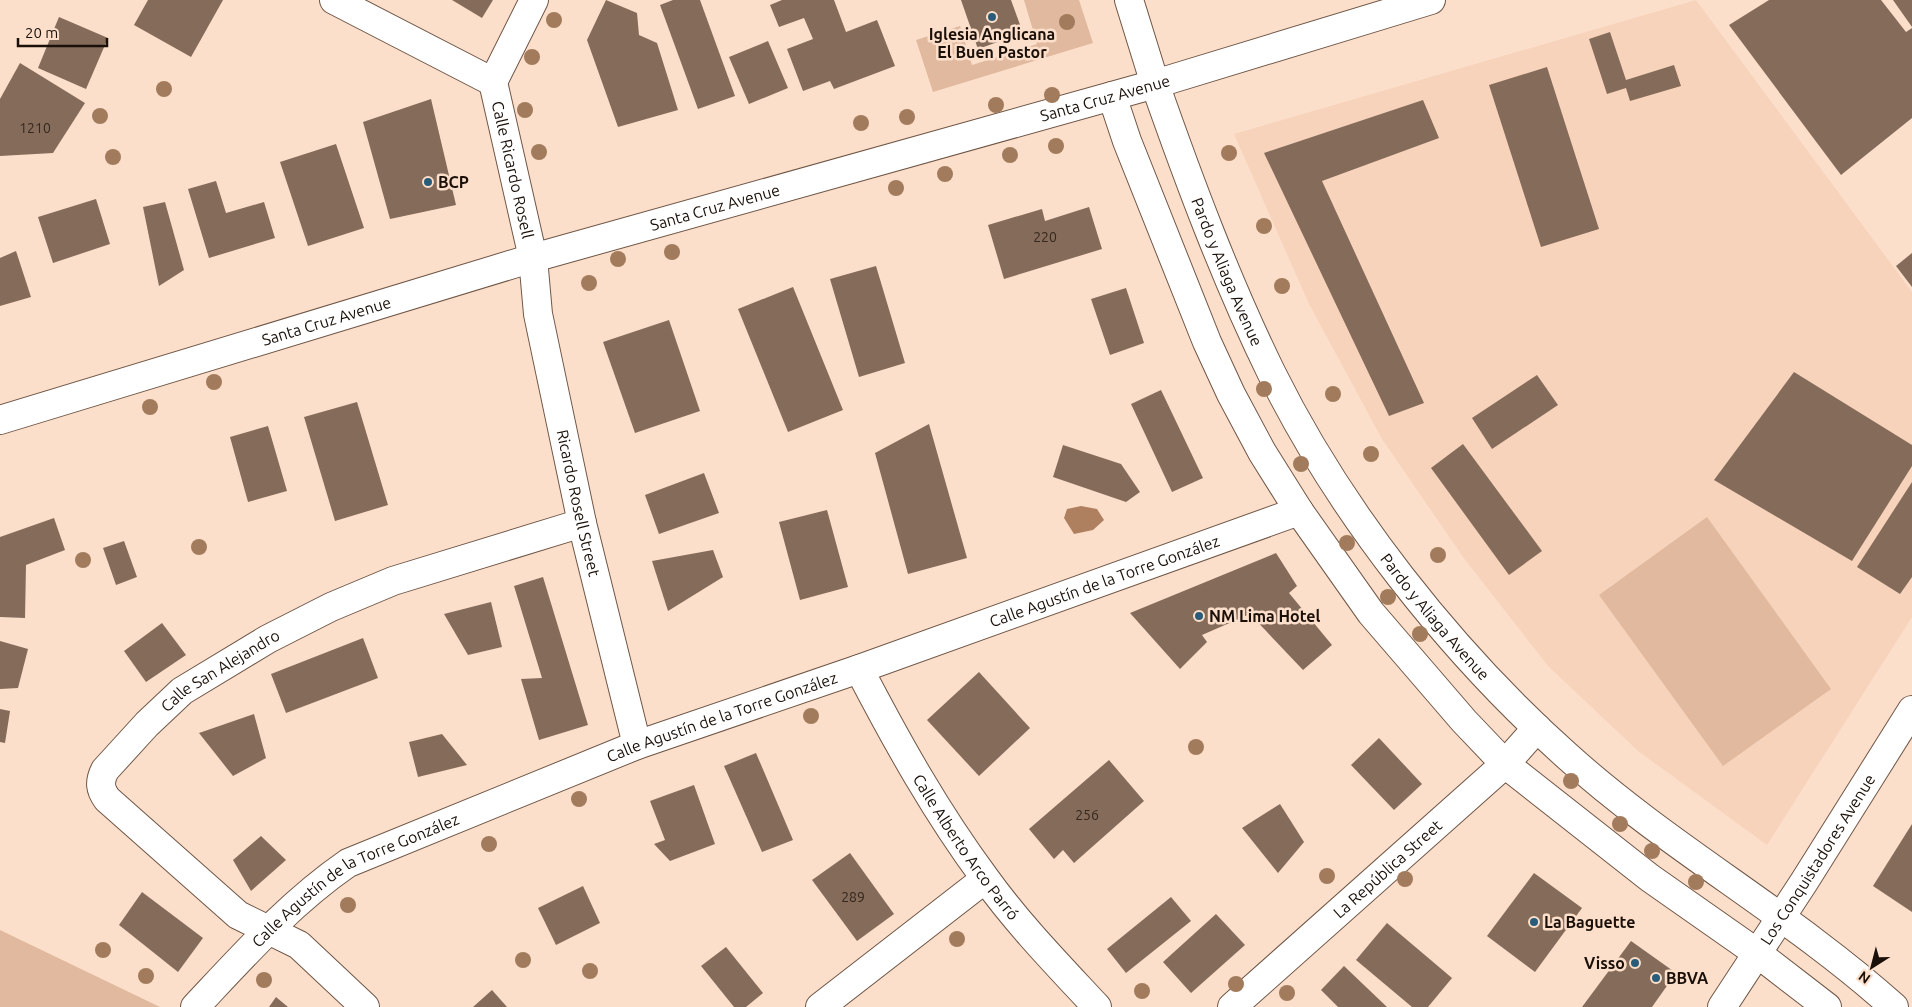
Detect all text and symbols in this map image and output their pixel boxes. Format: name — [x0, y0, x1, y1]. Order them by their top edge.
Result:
marker: Iglesia Anglicana El Buen Pastor — [986, 11, 998, 23]
scale bar — [18, 15, 106, 47]
text: 20 m — [25, 24, 58, 41]
place label: Iglesia Anglicana El Buen Pastor — [929, 25, 1055, 61]
street label: Santa Cruz Avenue — [1038, 71, 1172, 125]
street label: Calle Ricardo Rosell — [489, 99, 537, 240]
house number: 1210 — [19, 120, 51, 136]
place label: BCP — [438, 173, 469, 191]
marker: BCP — [422, 176, 434, 188]
street label: Santa Cruz Avenue — [648, 180, 782, 234]
street label: Pardo y Aliaga Avenue — [1188, 195, 1266, 349]
house number: 220 — [1033, 229, 1057, 245]
street label: Santa Cruz Avenue — [260, 293, 393, 349]
street label: Ricardo Rosell Street — [554, 428, 604, 579]
street label: Calle Agustín de la Torre González — [987, 531, 1222, 630]
street label: Pardo y Aliaga Avenue — [1377, 550, 1493, 683]
place label: NM Lima Hotel — [1209, 607, 1321, 625]
marker: NM Lima Hotel — [1193, 610, 1205, 622]
street label: Calle San Alejandro — [157, 626, 282, 715]
street label: Calle Agustín de la Torre González — [604, 668, 839, 765]
street label: Calle Alberto Arco Parró — [910, 771, 1023, 923]
street label: Los Conquistadores Avenue — [1757, 771, 1879, 948]
house number: 256 — [1075, 807, 1099, 823]
street label: Calle Agustín de la Torre González — [248, 810, 462, 950]
street label: La República Street — [1330, 815, 1446, 922]
house number: 289 — [841, 889, 865, 905]
place label: La Baguette — [1544, 913, 1635, 931]
marker: La Baguette — [1528, 916, 1540, 928]
north arrow — [1847, 942, 1897, 992]
place label: Visso — [1584, 954, 1625, 972]
marker: Visso — [1629, 957, 1641, 969]
text: N — [1855, 968, 1873, 987]
place label: BBVA — [1666, 969, 1709, 987]
marker: BBVA — [1650, 972, 1662, 984]

